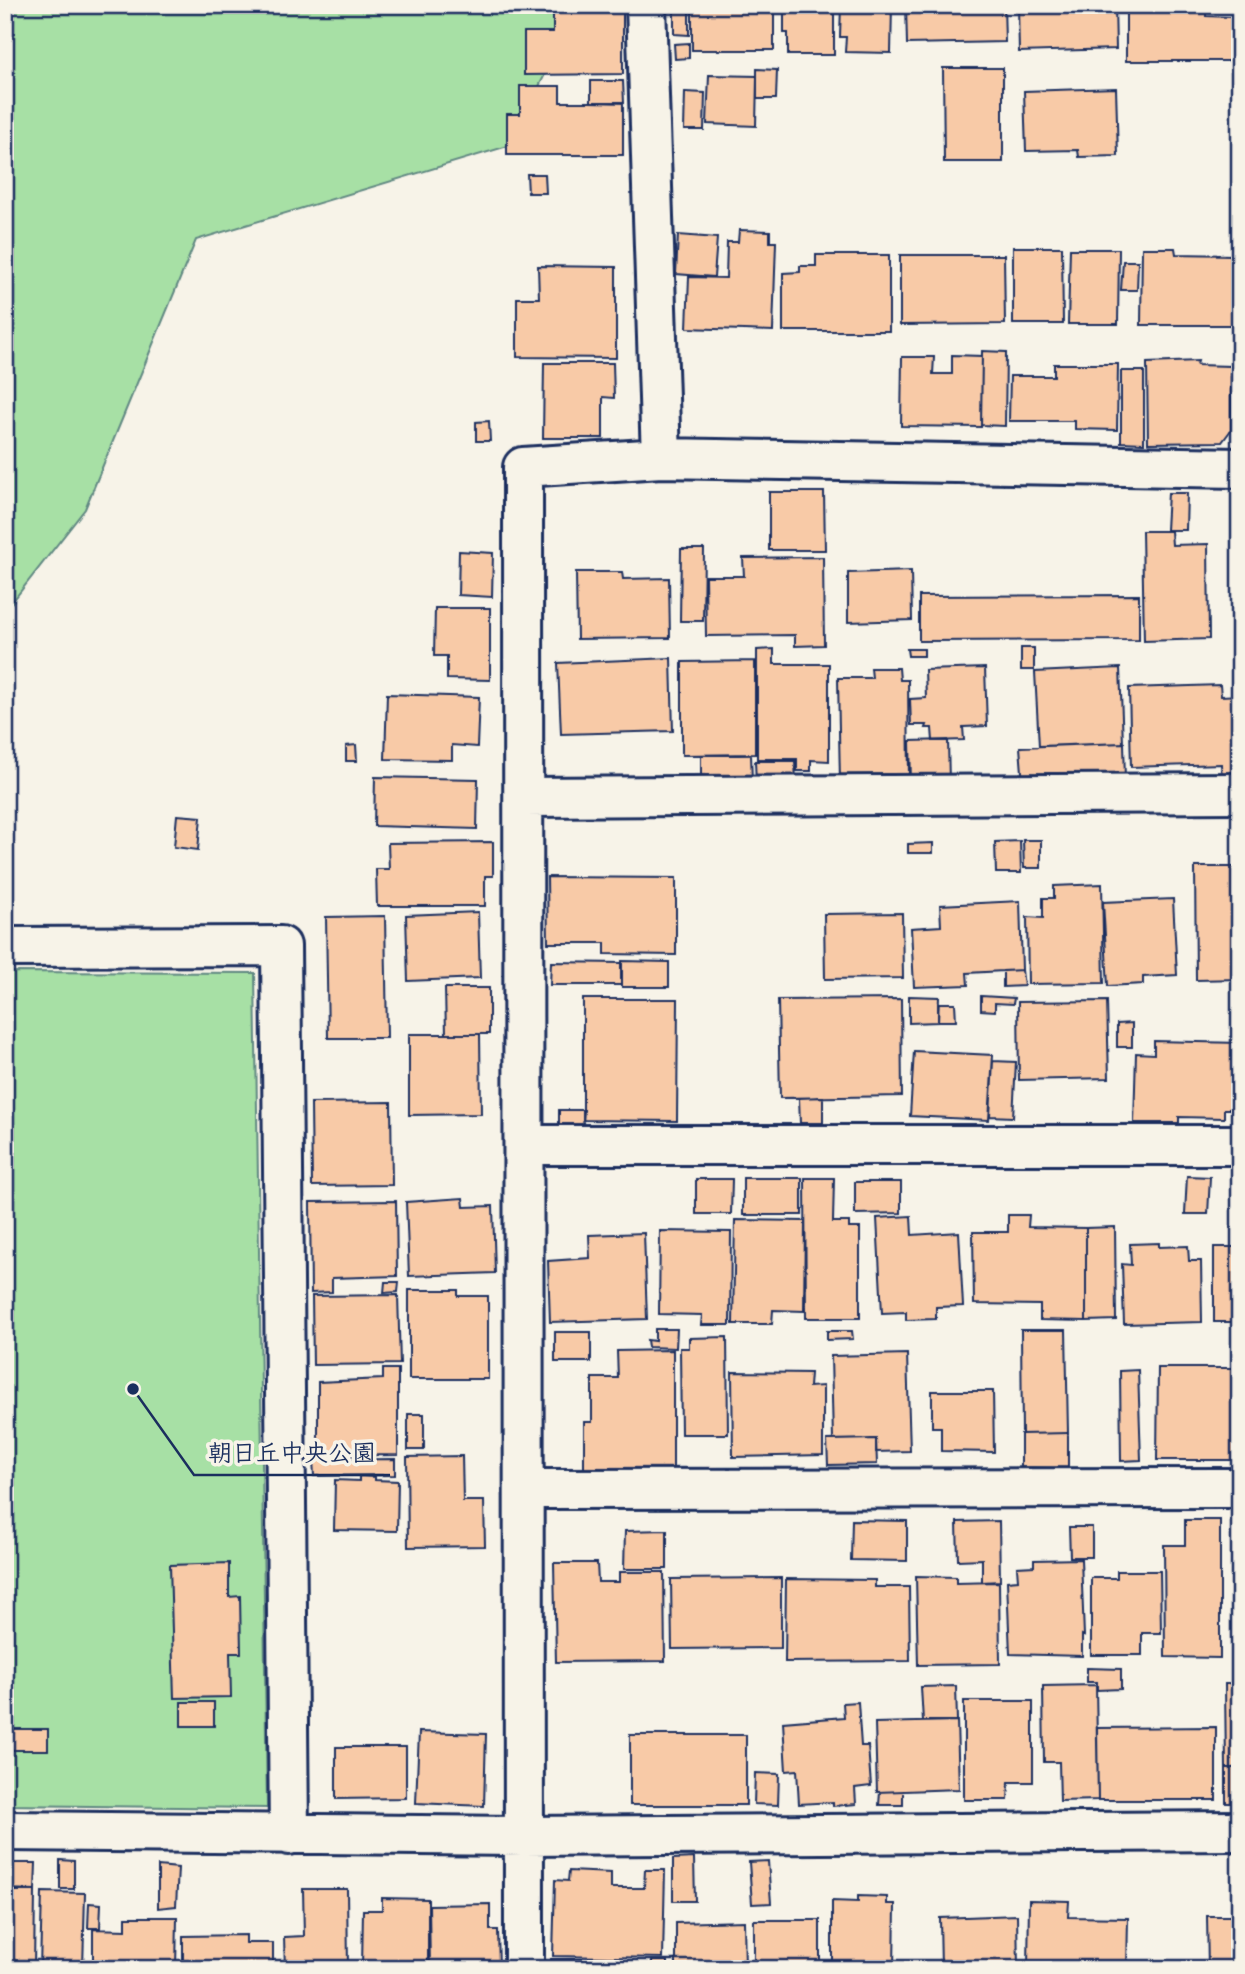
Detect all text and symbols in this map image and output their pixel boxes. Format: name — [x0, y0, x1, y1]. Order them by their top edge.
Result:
callout: 朝日丘中央公園 — [194, 1430, 390, 1475]
text: 朝日丘中央公園 — [208, 1437, 376, 1471]

